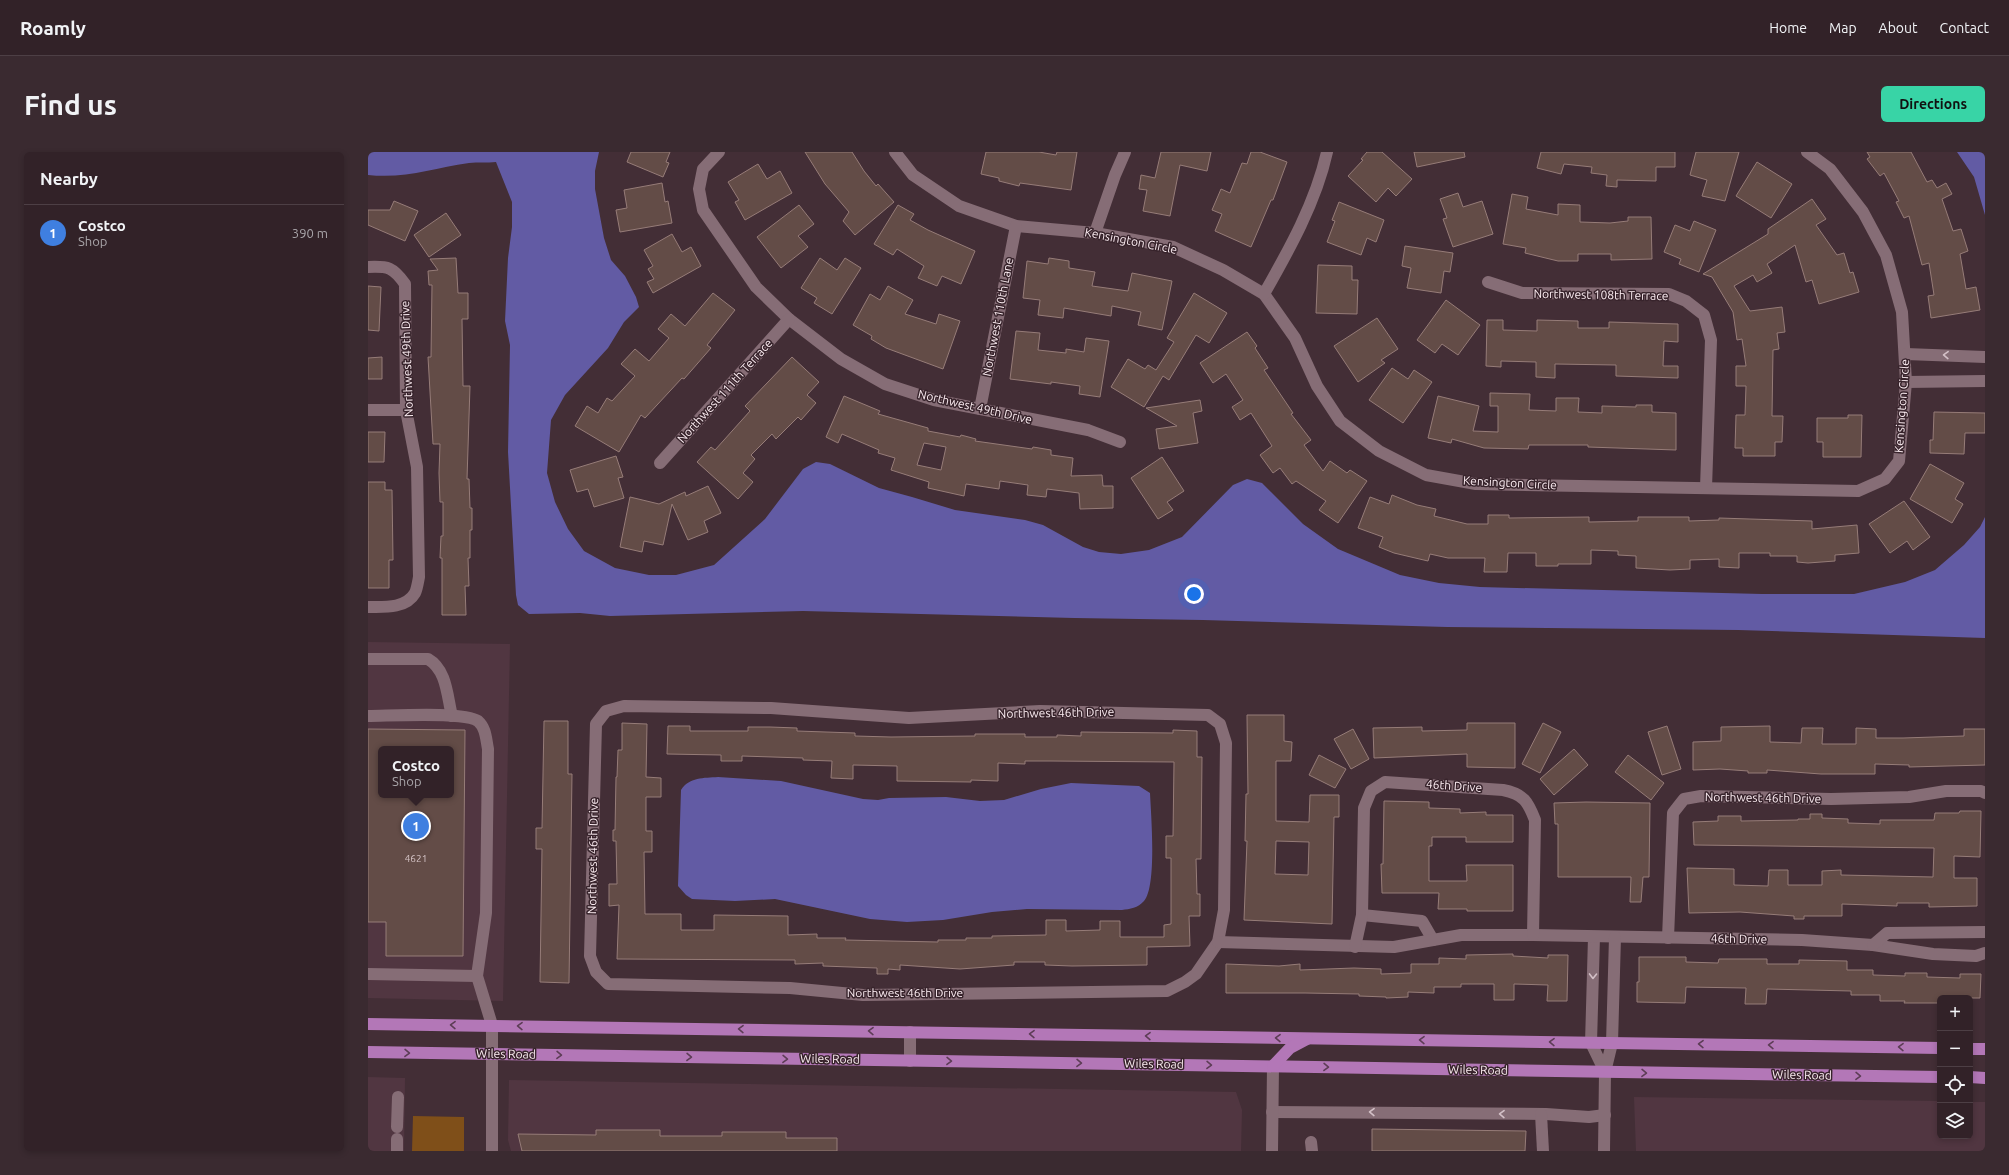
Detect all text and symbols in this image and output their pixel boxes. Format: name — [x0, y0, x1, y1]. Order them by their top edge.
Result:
text: Roamly — [20, 17, 86, 39]
text: Home — [1769, 20, 1807, 36]
text: Map — [1829, 20, 1857, 36]
text: About — [1879, 20, 1918, 36]
text: Contact — [1940, 20, 1989, 36]
button: Directions — [1881, 86, 1985, 122]
text: Find us — [24, 89, 117, 120]
text: Nearby — [40, 169, 98, 188]
text: Costco — [78, 217, 126, 234]
street label: Kensington Circle — [1084, 225, 1178, 256]
text: 1 — [49, 226, 57, 240]
text: 390 m — [292, 226, 328, 240]
text: Shop — [78, 234, 107, 248]
street label: Northwest 110th Lane — [980, 256, 1015, 377]
street label: Northwest 108th Terrace — [1533, 287, 1669, 302]
street label: Northwest 49th Drive — [398, 301, 415, 417]
street label: Northwest 111th Terrace — [675, 336, 775, 445]
one-way arrow — [1943, 351, 1949, 359]
street label: Kensington Circle — [1892, 359, 1911, 453]
street label: Northwest 49th Drive — [917, 387, 1033, 426]
street label: Kensington Circle — [1463, 474, 1557, 491]
your location — [1184, 584, 1204, 604]
street label: Northwest 46th Drive — [998, 705, 1114, 720]
popup — [378, 746, 454, 798]
text: Costco — [392, 757, 440, 774]
text: Shop — [392, 774, 422, 788]
street label: 46th Drive — [1426, 777, 1483, 794]
street label: Northwest 46th Drive — [1705, 790, 1821, 805]
street label: Northwest 46th Drive — [585, 798, 600, 914]
pin: 1 — [403, 811, 429, 841]
house number: 4621 — [405, 853, 427, 864]
street label: 46th Drive — [1711, 932, 1767, 945]
one-way arrow — [1588, 973, 1597, 979]
street label: Northwest 46th Drive — [847, 986, 963, 999]
map controls — [1937, 995, 1973, 1139]
button: + — [1937, 995, 1973, 1031]
one-way arrow — [450, 1021, 456, 1029]
one-way arrow — [517, 1022, 523, 1030]
one-way arrow — [738, 1025, 744, 1033]
one-way arrow — [868, 1027, 874, 1035]
one-way arrow — [1029, 1030, 1035, 1038]
button: − — [1937, 1031, 1973, 1067]
one-way arrow — [1145, 1032, 1151, 1040]
one-way arrow — [1275, 1034, 1281, 1042]
one-way arrow — [1419, 1036, 1425, 1044]
one-way arrow — [1549, 1038, 1555, 1046]
one-way arrow — [1698, 1040, 1704, 1048]
one-way arrow — [1768, 1041, 1774, 1049]
one-way arrow — [1898, 1043, 1904, 1051]
street label: Wiles Road — [476, 1046, 536, 1061]
one-way arrow — [404, 1049, 410, 1057]
one-way arrow — [556, 1051, 562, 1059]
street label: Wiles Road — [800, 1051, 860, 1066]
one-way arrow — [686, 1053, 692, 1061]
one-way arrow — [782, 1055, 788, 1063]
street label: Wiles Road — [1124, 1056, 1184, 1071]
one-way arrow — [946, 1057, 952, 1065]
one-way arrow — [1076, 1059, 1082, 1067]
one-way arrow — [1206, 1061, 1212, 1069]
street label: Wiles Road — [1448, 1062, 1508, 1077]
one-way arrow — [1323, 1063, 1329, 1071]
street label: Wiles Road — [1772, 1067, 1832, 1082]
button: locate — [1937, 1067, 1973, 1103]
one-way arrow — [1641, 1068, 1647, 1077]
one-way arrow — [1855, 1072, 1861, 1080]
button: layers — [1937, 1103, 1973, 1139]
one-way arrow — [1369, 1108, 1375, 1116]
one-way arrow — [1499, 1110, 1505, 1118]

